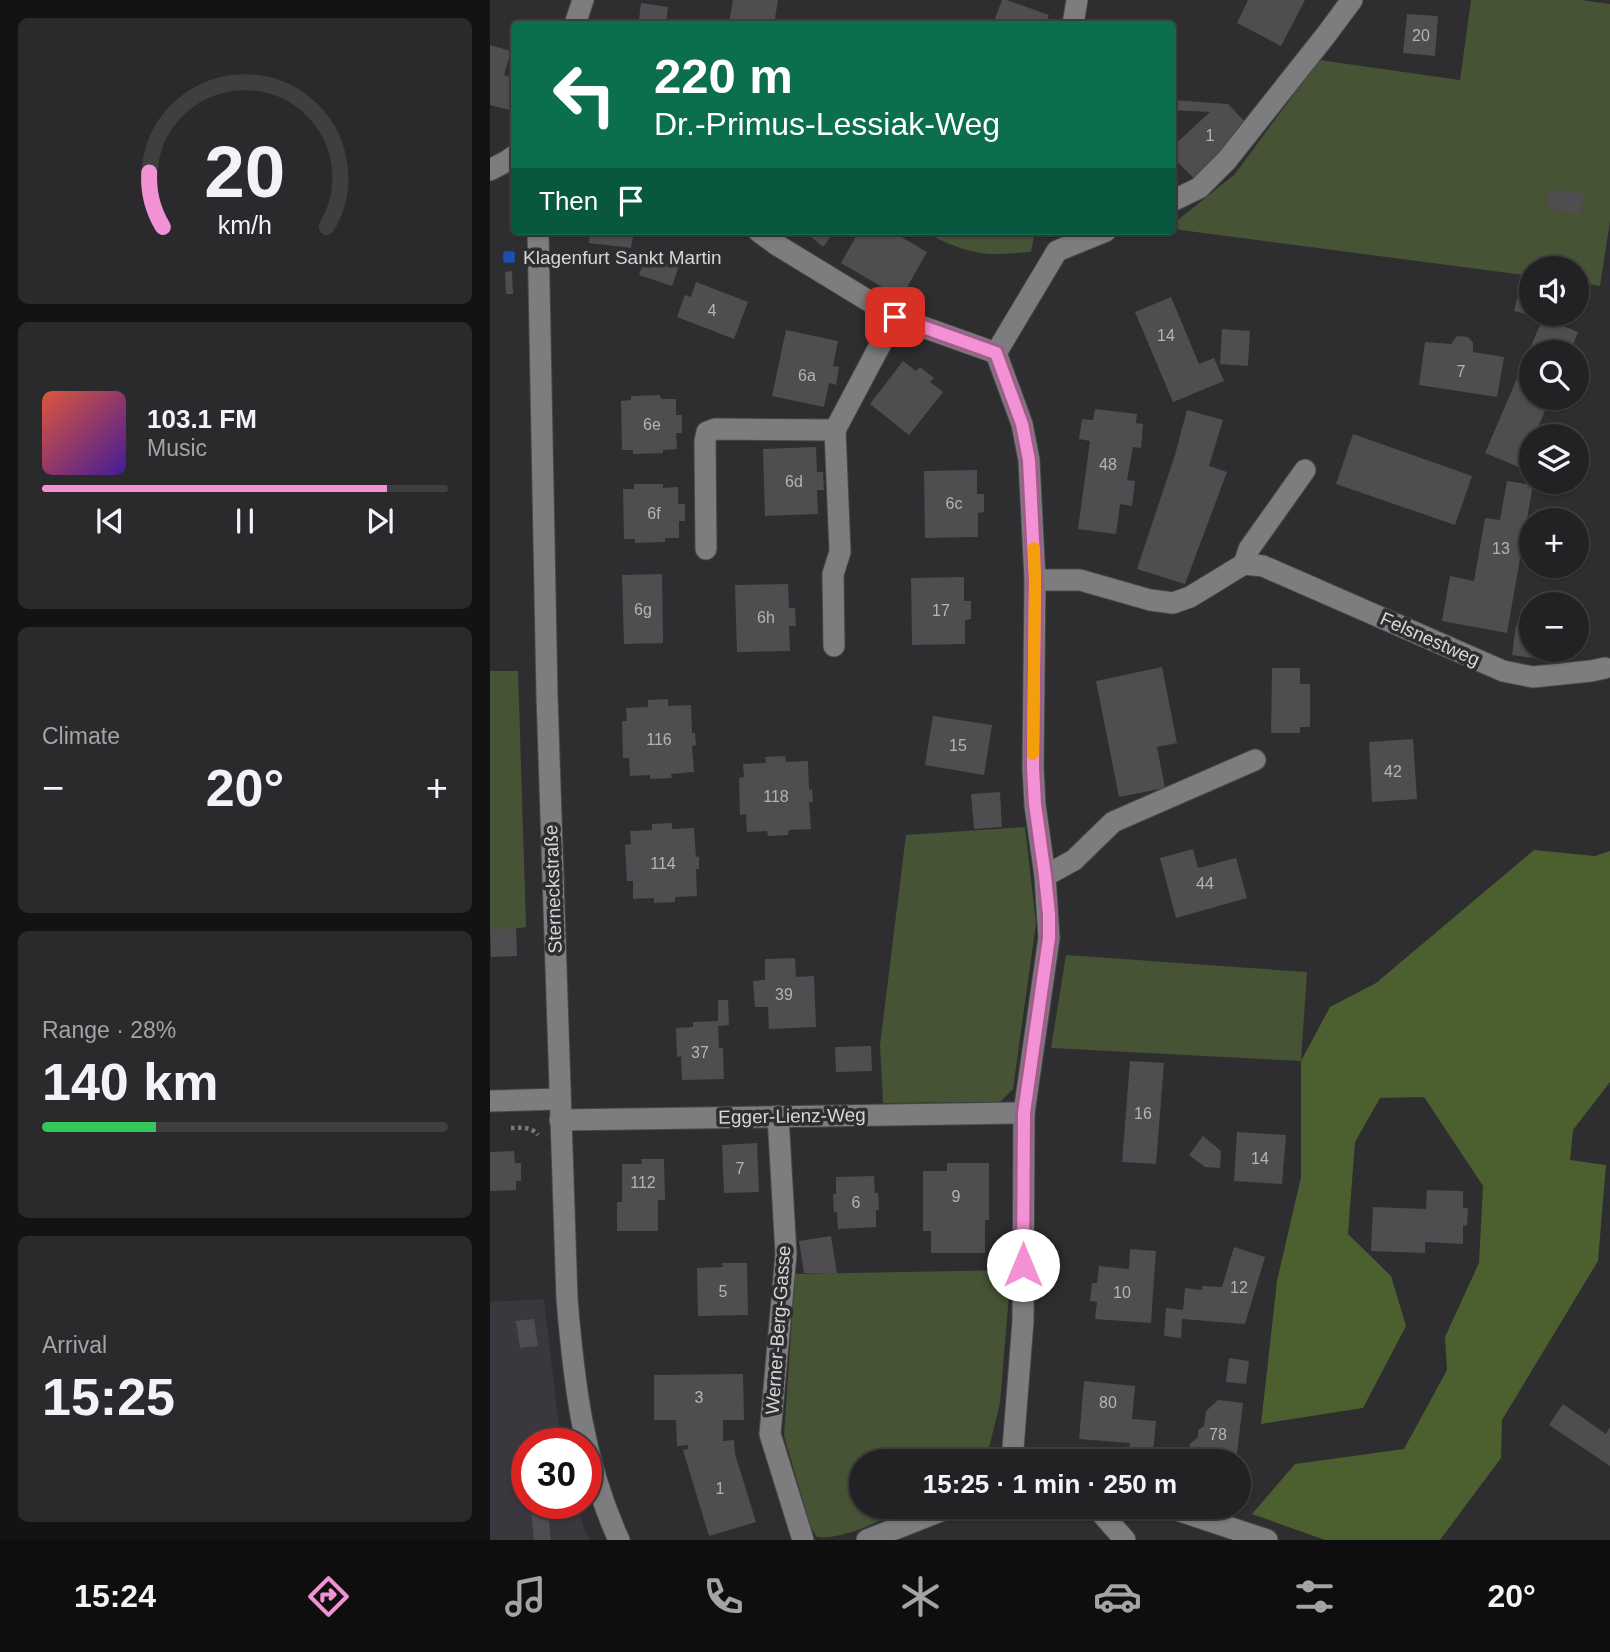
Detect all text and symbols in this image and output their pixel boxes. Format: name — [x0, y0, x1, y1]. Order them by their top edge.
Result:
house number: 20 — [1412, 27, 1430, 44]
icon: left — [539, 49, 630, 140]
text: 220 m — [654, 49, 793, 103]
text: Dr.-Primus-Lessiak-Weg — [654, 106, 1000, 142]
house number: 1 — [1206, 127, 1215, 144]
text: 20 — [205, 132, 285, 213]
icon: arrive — [612, 182, 650, 220]
text: Then — [539, 186, 598, 216]
text: km/h — [218, 211, 272, 239]
place label: Klagenfurt Sankt Martin — [523, 247, 722, 268]
marker: Klagenfurt Sankt Martin — [501, 249, 517, 265]
map controls — [1519, 256, 1589, 662]
button: sound — [1519, 256, 1589, 326]
pin — [865, 287, 925, 347]
icon: arrive — [876, 298, 914, 336]
house number: 4 — [708, 302, 717, 319]
house number: 14 — [1157, 327, 1175, 344]
button: search — [1519, 340, 1589, 410]
house number: 7 — [1457, 363, 1466, 380]
house number: 6a — [798, 367, 816, 384]
text: 103.1 FM — [147, 404, 257, 434]
house number: 6e — [643, 416, 661, 433]
button: layers — [1519, 424, 1589, 494]
text: Music — [147, 435, 207, 461]
house number: 48 — [1099, 456, 1117, 473]
house number: 6d — [785, 473, 803, 490]
house number: 6c — [946, 495, 962, 512]
icon: previous — [91, 502, 129, 540]
icon: pause — [226, 502, 264, 540]
icon: next — [361, 502, 399, 540]
house number: 6f — [647, 505, 661, 522]
button: + — [1519, 508, 1589, 578]
house number: 13 — [1492, 540, 1510, 557]
button: − — [1519, 592, 1589, 662]
house number: 6g — [634, 601, 652, 618]
house number: 17 — [932, 602, 950, 619]
street label: Felsnestweg — [1377, 608, 1483, 670]
house number: 6h — [757, 609, 775, 626]
text: Climate — [42, 723, 120, 749]
house number: 116 — [646, 731, 672, 748]
house number: 15 — [949, 737, 967, 754]
text: 20° — [206, 759, 284, 817]
house number: 42 — [1384, 763, 1402, 780]
text: − — [42, 767, 64, 809]
text: + — [426, 767, 448, 809]
house number: 118 — [763, 788, 789, 805]
street label: Sterneckstraße — [540, 824, 566, 954]
house number: 114 — [650, 855, 676, 872]
house number: 44 — [1196, 875, 1214, 892]
house number: 39 — [775, 986, 793, 1003]
text: Range · 28% — [42, 1017, 176, 1043]
house number: 37 — [691, 1044, 709, 1061]
text: 140 km — [42, 1053, 218, 1111]
street label: Egger-Lienz-Weg — [718, 1104, 866, 1128]
house number: 16 — [1134, 1105, 1152, 1122]
house number: 14 — [1251, 1150, 1269, 1167]
house number: 7 — [736, 1160, 745, 1177]
house number: 112 — [630, 1174, 656, 1191]
house number: 9 — [952, 1188, 961, 1205]
house number: 6 — [852, 1194, 861, 1211]
position arrow — [986, 1228, 1060, 1302]
street label: Werner-Berg-Gasse — [762, 1245, 794, 1415]
house number: 12 — [1230, 1279, 1248, 1296]
house number: 5 — [719, 1283, 728, 1300]
house number: 10 — [1113, 1284, 1131, 1301]
text: Arrival — [42, 1332, 107, 1358]
text: 15:25 — [42, 1368, 175, 1426]
house number: 3 — [695, 1389, 704, 1406]
house number: 80 — [1099, 1394, 1117, 1411]
house number: 78 — [1209, 1426, 1227, 1443]
speed limit sign: 30 — [511, 1428, 602, 1519]
text: 15:25 · 1 min · 250 m — [923, 1469, 1177, 1499]
house number: 1 — [716, 1480, 725, 1497]
icon: directions — [304, 1572, 353, 1621]
icon: music — [501, 1572, 550, 1621]
icon: phone — [699, 1572, 748, 1621]
icon: climate — [896, 1572, 945, 1621]
icon: car — [1093, 1572, 1142, 1621]
icon: filters — [1290, 1572, 1339, 1621]
text: 15:24 — [74, 1578, 156, 1614]
text: 20° — [1487, 1578, 1536, 1614]

